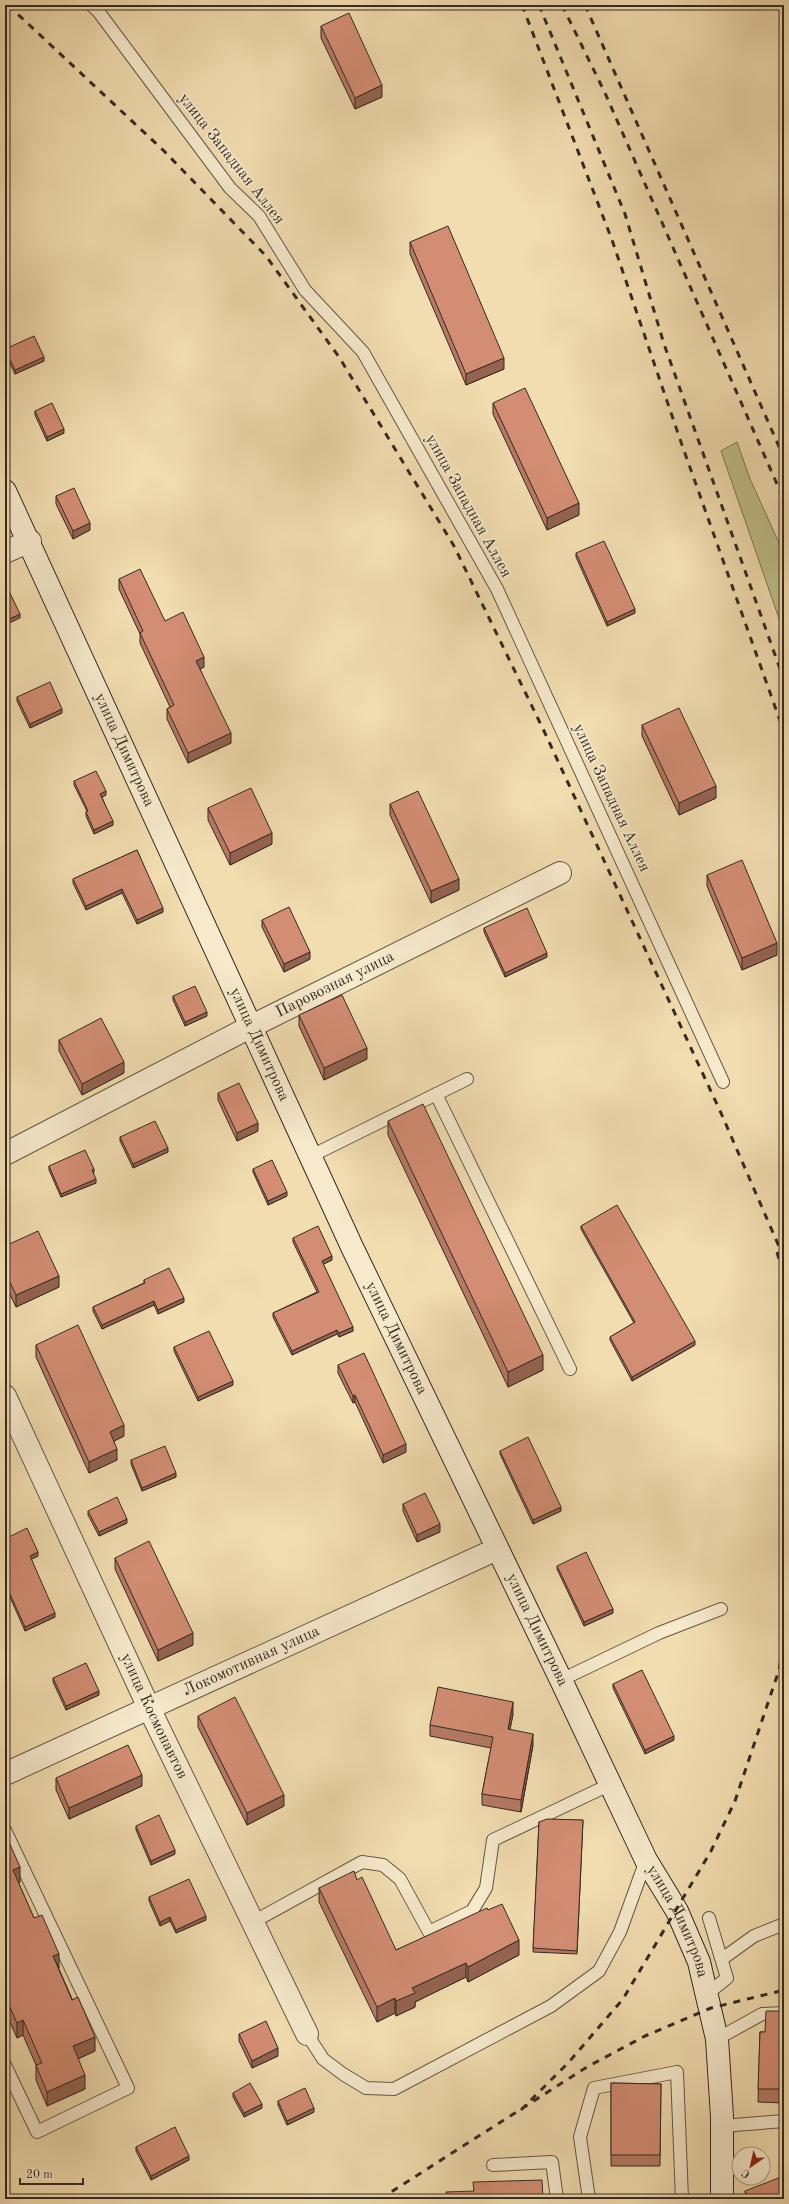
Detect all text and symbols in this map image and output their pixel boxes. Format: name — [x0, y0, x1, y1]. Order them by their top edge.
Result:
street label: улица Западная Аллея — [175, 91, 287, 227]
street label: улица Западная Аллея — [422, 432, 514, 580]
street label: улица Димитрова — [91, 691, 157, 809]
street label: улица Западная Аллея — [570, 722, 652, 874]
street label: Паровозная улица — [273, 949, 397, 1021]
street label: улица Димитрова — [226, 985, 292, 1104]
street label: улица Димитрова — [362, 1279, 430, 1397]
street label: улица Димитрова — [503, 1571, 571, 1689]
street label: Локомотивная улица — [181, 1623, 322, 1699]
street label: улица Космонавтов — [117, 1651, 190, 1781]
street label: улица Димитрова — [643, 1862, 710, 1979]
north arrow — [731, 2146, 771, 2186]
scale bar — [20, 2160, 83, 2186]
text: С — [740, 2166, 752, 2180]
text: 20 m — [26, 2169, 53, 2181]

